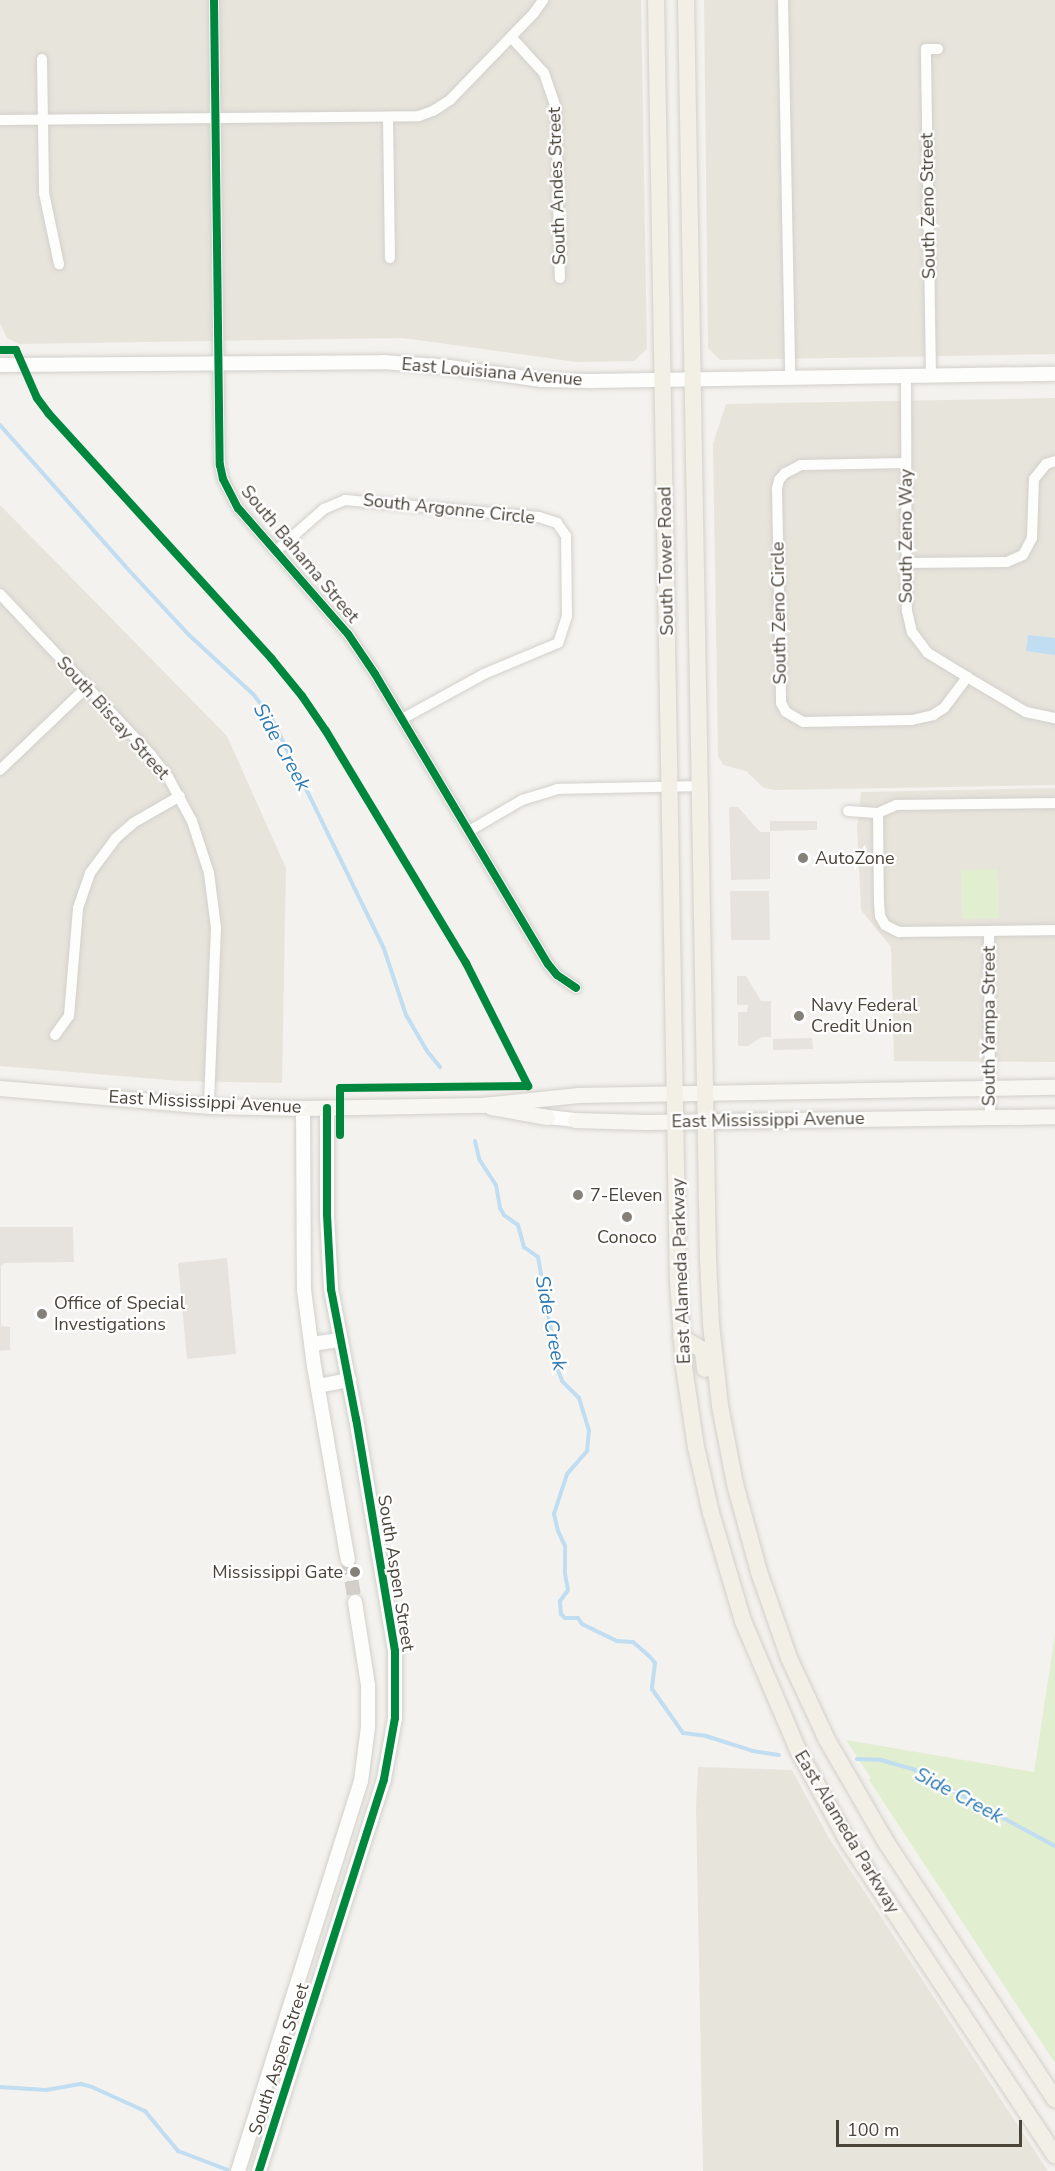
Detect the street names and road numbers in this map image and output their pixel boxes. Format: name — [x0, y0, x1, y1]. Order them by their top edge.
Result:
street label: South Andes Street — [543, 107, 571, 265]
street label: South Zeno Street — [916, 133, 940, 279]
street label: East Louisiana Avenue — [401, 353, 583, 391]
street label: South Zeno Way — [895, 469, 917, 603]
street label: South Bahama Street — [236, 481, 364, 627]
street label: South Tower Road — [654, 486, 678, 636]
street label: South Argonne Circle — [362, 489, 536, 529]
street label: South Zeno Circle — [767, 541, 791, 685]
street label: South Biscay Street — [52, 652, 174, 784]
street label: South Yampa Street — [978, 946, 1000, 1106]
street label: East Mississippi Avenue — [108, 1086, 302, 1118]
street label: East Mississippi Avenue — [671, 1108, 865, 1132]
street label: East Alameda Parkway — [667, 1178, 695, 1364]
street label: South Aspen Street — [373, 1493, 419, 1653]
street label: East Alameda Parkway — [790, 1747, 904, 1917]
street label: South Aspen Street — [244, 1981, 314, 2137]

